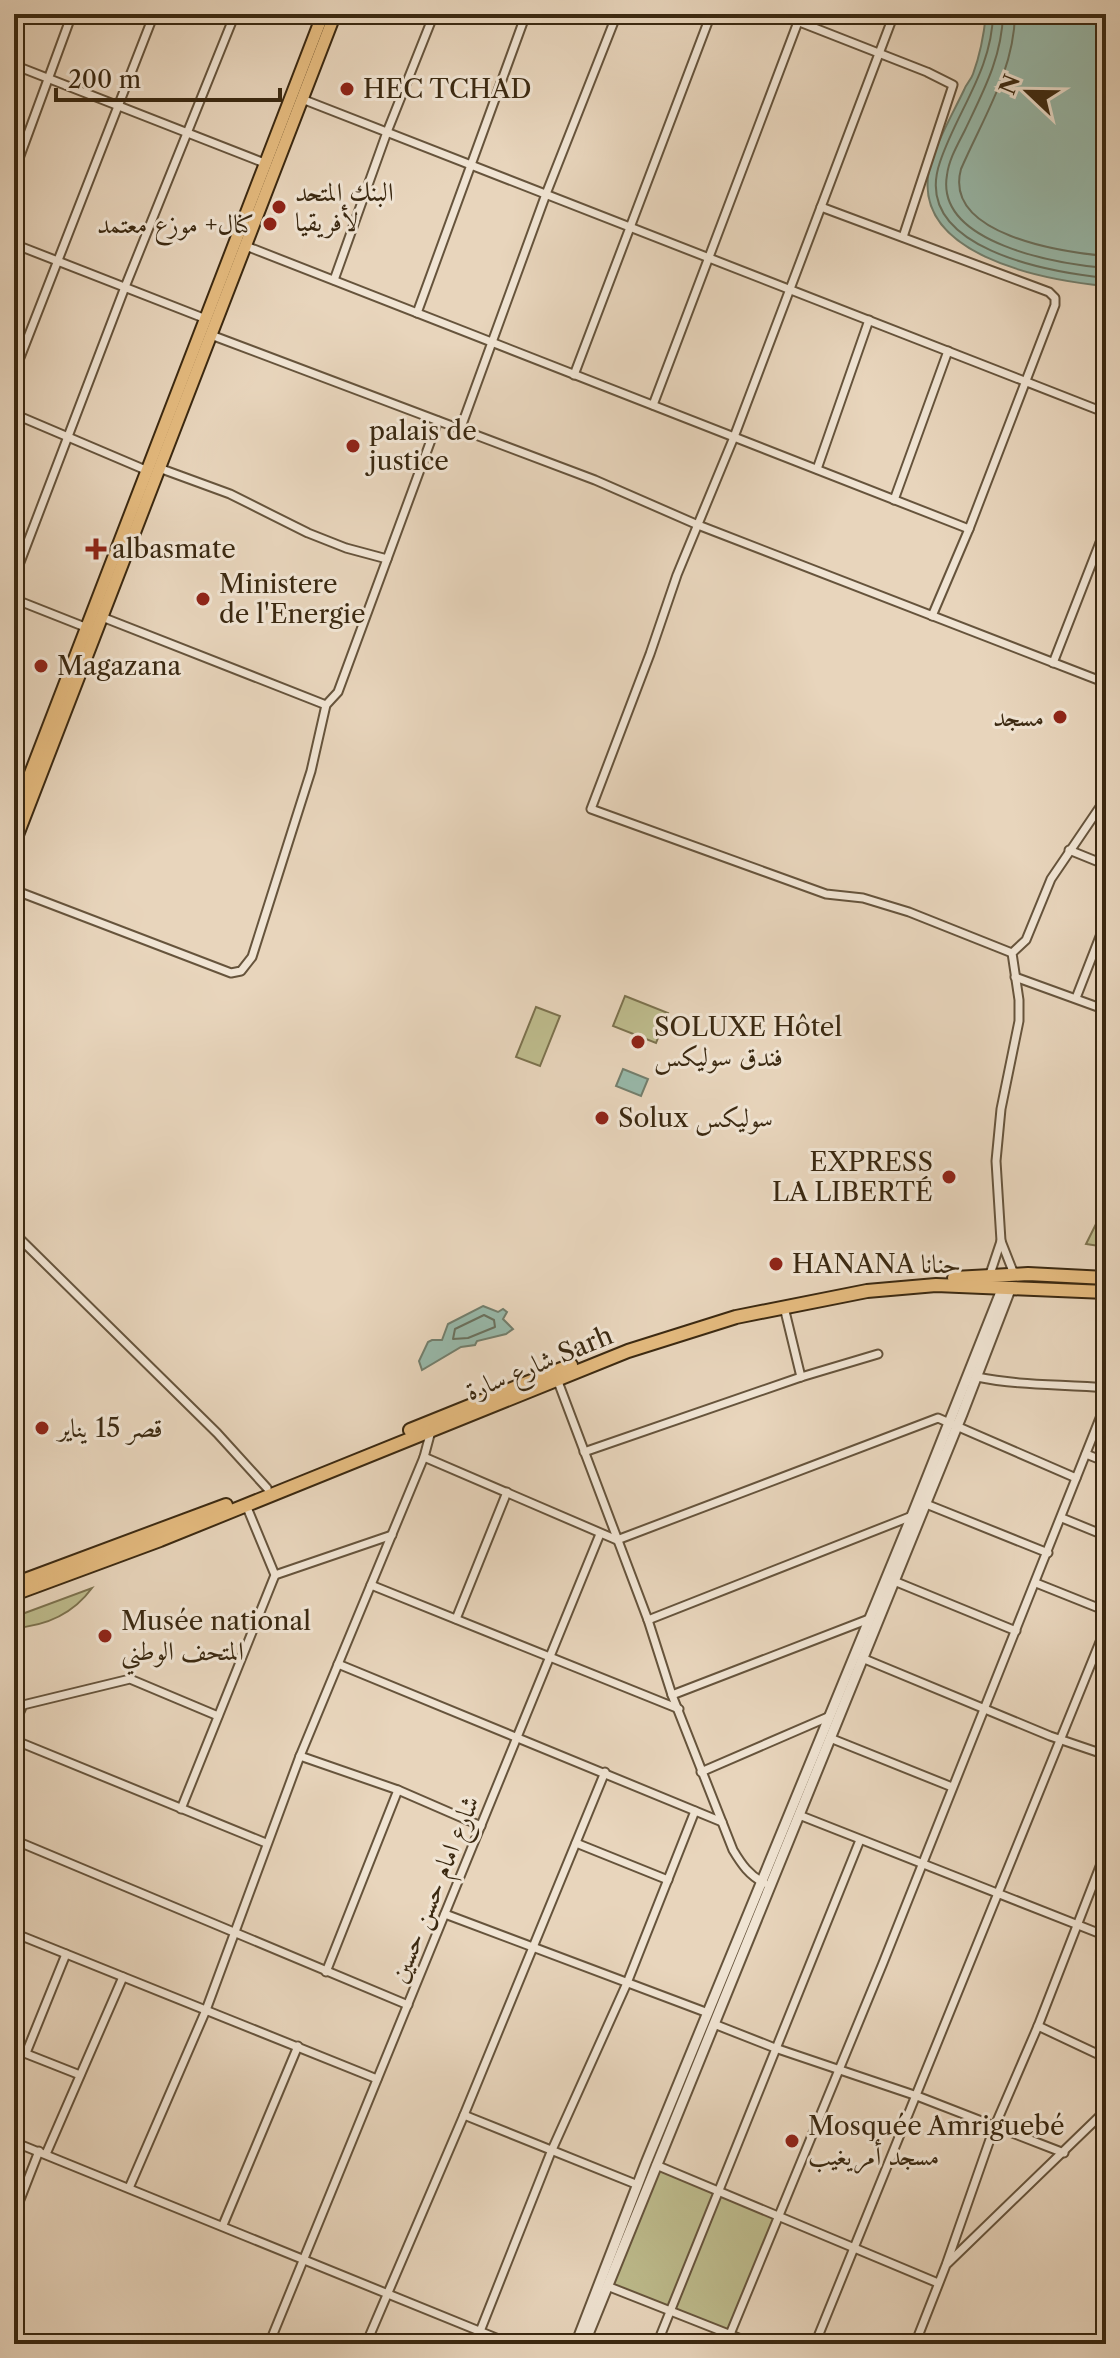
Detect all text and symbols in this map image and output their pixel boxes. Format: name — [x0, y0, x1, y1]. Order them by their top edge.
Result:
scale bar — [56, 52, 280, 102]
north arrow — [988, 52, 1068, 132]
text: 200 m — [68, 65, 141, 94]
text: N — [994, 71, 1026, 99]
place label: HEC TCHAD — [363, 73, 532, 105]
marker: HEC TCHAD — [338, 80, 356, 98]
place label: البنك المتحد لأفريقيا — [295, 176, 394, 239]
marker: البنك المتحد لأفريقيا — [270, 198, 288, 216]
place label: كنال+ موزع معتمد — [97, 208, 254, 246]
marker: كنال+ موزع معتمد — [261, 215, 279, 233]
place label: palais de justice — [365, 415, 477, 477]
marker: palais de justice — [344, 437, 362, 455]
place label: albasmate — [112, 533, 236, 565]
marker: albasmate — [87, 540, 105, 558]
place label: Ministere de l'Energie — [219, 568, 365, 630]
marker: Ministere de l'Energie — [194, 590, 212, 608]
place label: Magazana — [57, 650, 182, 682]
marker: Magazana — [32, 657, 50, 675]
place label: مسجد — [993, 701, 1044, 733]
marker: مسجد — [1051, 708, 1069, 726]
place label: SOLUXE Hôtel فندق سوليكس — [654, 1011, 842, 1075]
marker: SOLUXE Hôtel فندق سوليكس — [629, 1033, 647, 1051]
place label: Solux سوليكس — [618, 1102, 773, 1136]
marker: Solux سوليكس — [593, 1109, 611, 1127]
place label: EXPRESS LA LIBERTÉ — [772, 1146, 933, 1208]
marker: EXPRESS LA LIBERTÉ — [940, 1168, 958, 1186]
place label: HANANA حنانا — [792, 1248, 961, 1280]
marker: HANANA حنانا — [767, 1255, 785, 1273]
street label: شارع سارة Sarh — [461, 1319, 620, 1413]
place label: قصر 15 يناير — [55, 1412, 163, 1445]
marker: قصر 15 يناير — [33, 1419, 51, 1437]
place label: Musée national المتحف الوطني — [121, 1605, 311, 1675]
marker: Musée national المتحف الوطني — [96, 1627, 114, 1645]
street label: شارع امام حسن حسين — [382, 1791, 493, 1990]
place label: Mosquée Amriguebé مسجد أمريغيب — [808, 2110, 1065, 2174]
marker: Mosquée Amriguebé مسجد أمريغيب — [783, 2132, 801, 2150]

